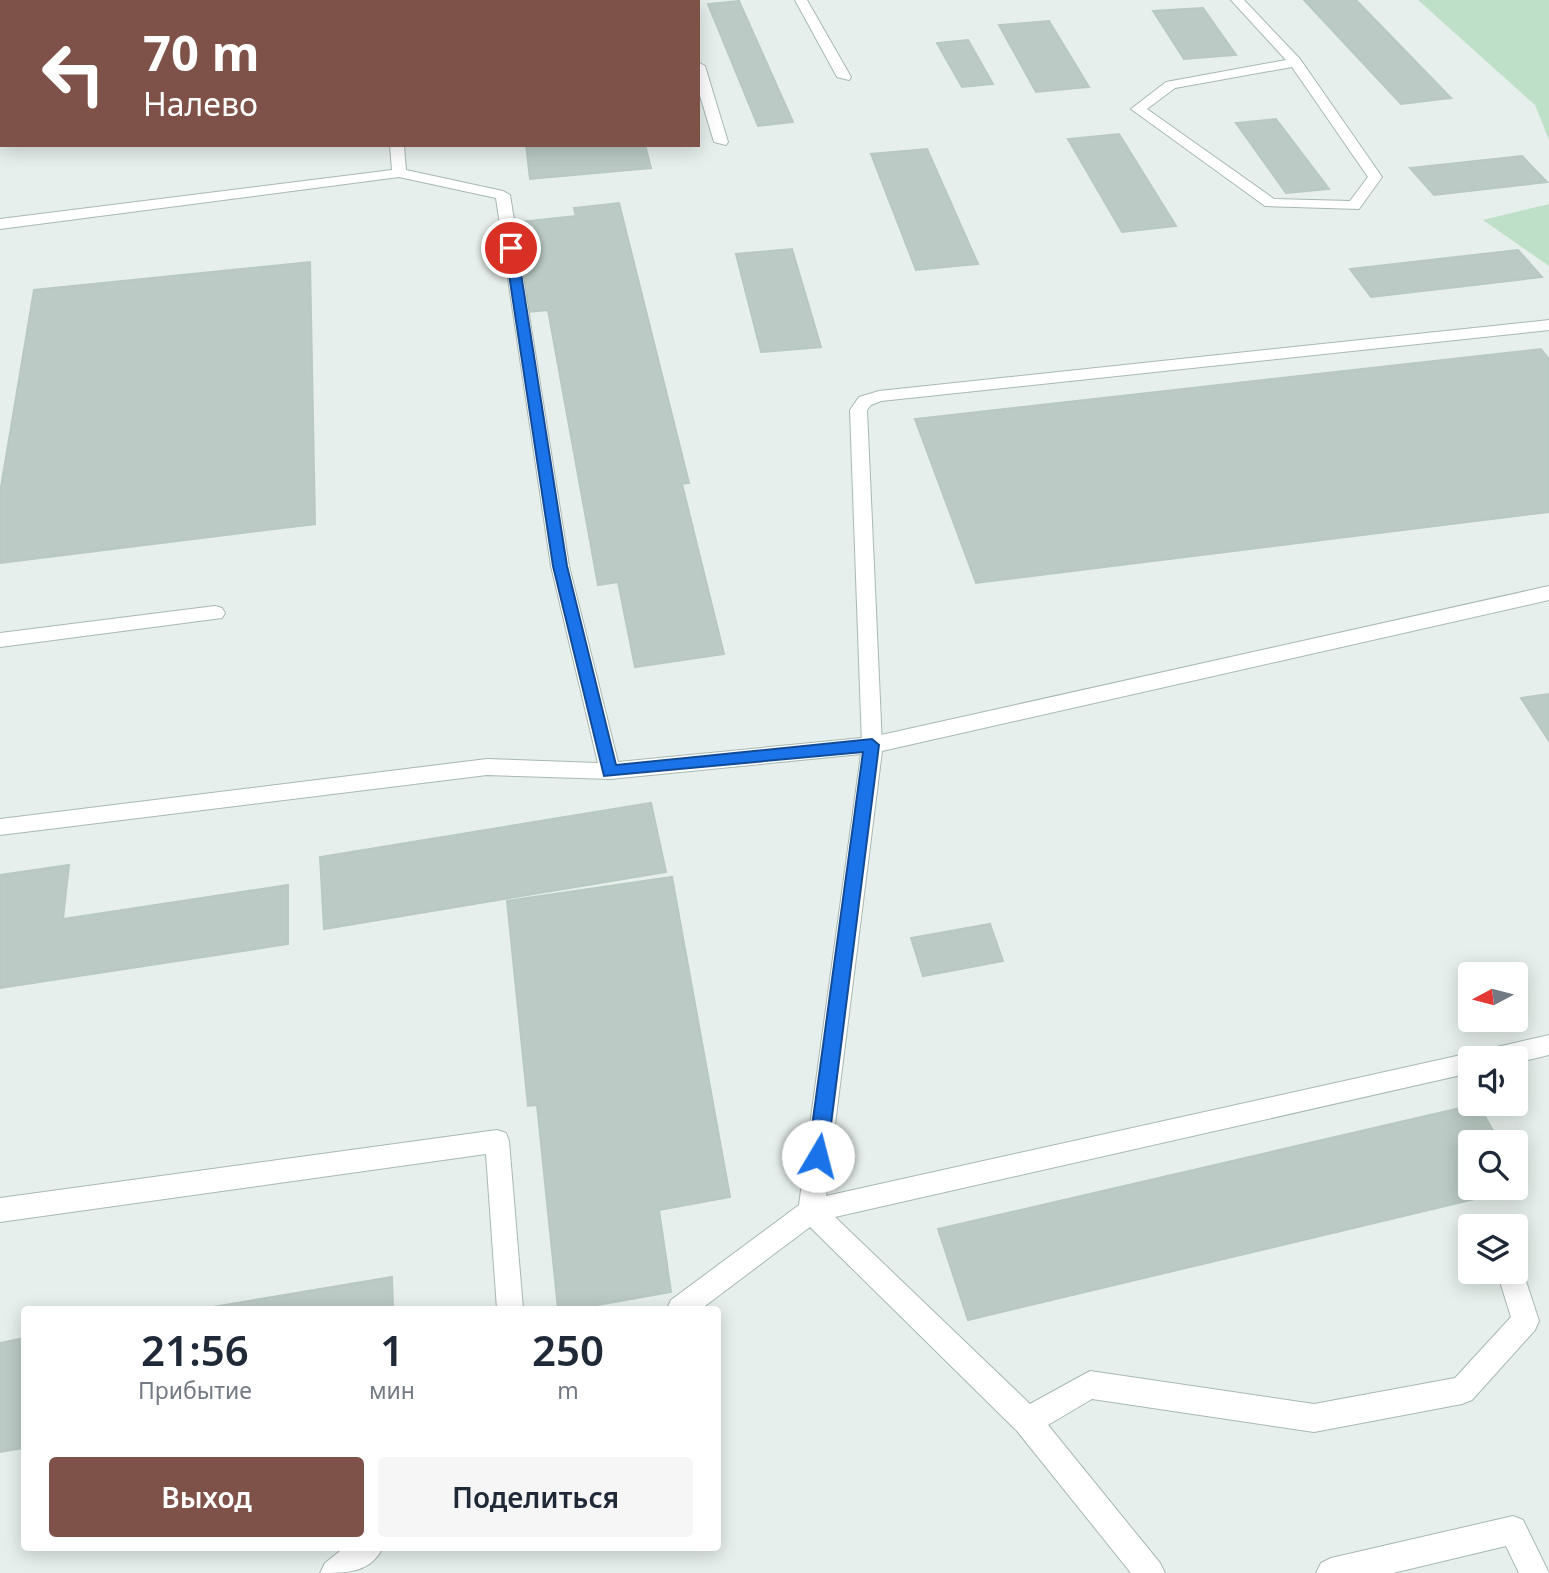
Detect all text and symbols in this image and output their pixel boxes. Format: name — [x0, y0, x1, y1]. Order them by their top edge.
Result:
text: 70 m — [143, 19, 260, 85]
icon: left — [28, 28, 119, 119]
text: Налево — [143, 82, 258, 125]
pin — [481, 218, 541, 278]
icon: arrive — [492, 229, 530, 267]
north arrow — [1458, 962, 1528, 1032]
map controls — [1458, 962, 1528, 1284]
button: sound — [1458, 1046, 1528, 1116]
position arrow — [781, 1119, 855, 1193]
button: search — [1458, 1130, 1528, 1200]
button: layers — [1458, 1214, 1528, 1284]
text: 21:56 — [141, 1321, 249, 1378]
text: 1 — [380, 1321, 404, 1378]
text: 250 — [532, 1321, 604, 1378]
text: Прибытие — [138, 1374, 252, 1406]
text: мин — [369, 1374, 415, 1406]
text: m — [557, 1374, 579, 1406]
button: Выход — [49, 1457, 364, 1537]
button: Поделиться — [378, 1457, 693, 1537]

